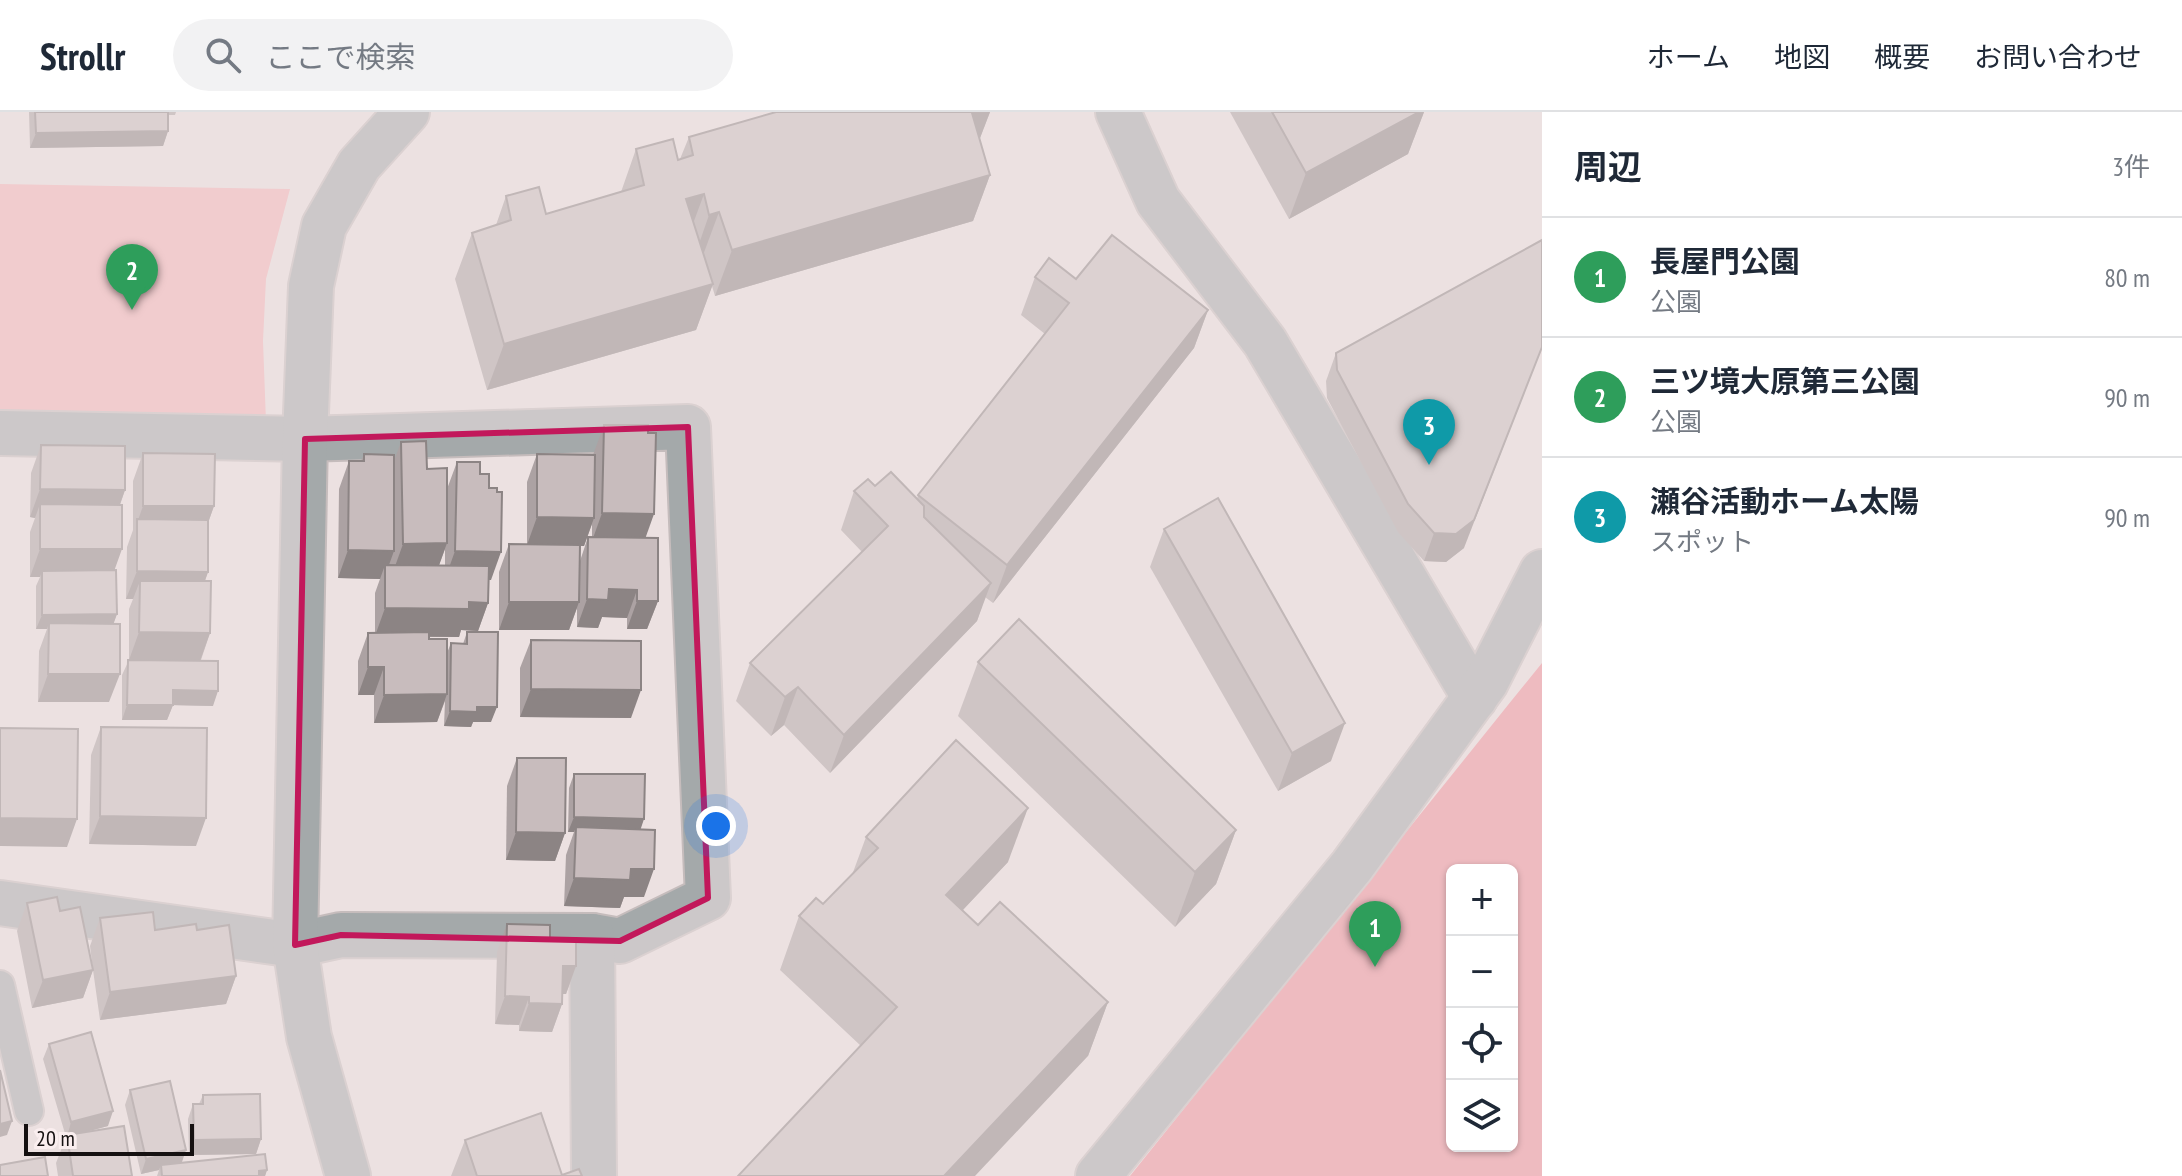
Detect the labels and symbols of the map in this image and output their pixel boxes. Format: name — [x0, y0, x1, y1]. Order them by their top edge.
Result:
pin: 2 — [106, 244, 158, 310]
pin: 3 — [1403, 399, 1455, 465]
your location — [696, 806, 736, 846]
pin: 1 — [1349, 901, 1401, 967]
scale bar — [24, 1120, 194, 1156]

